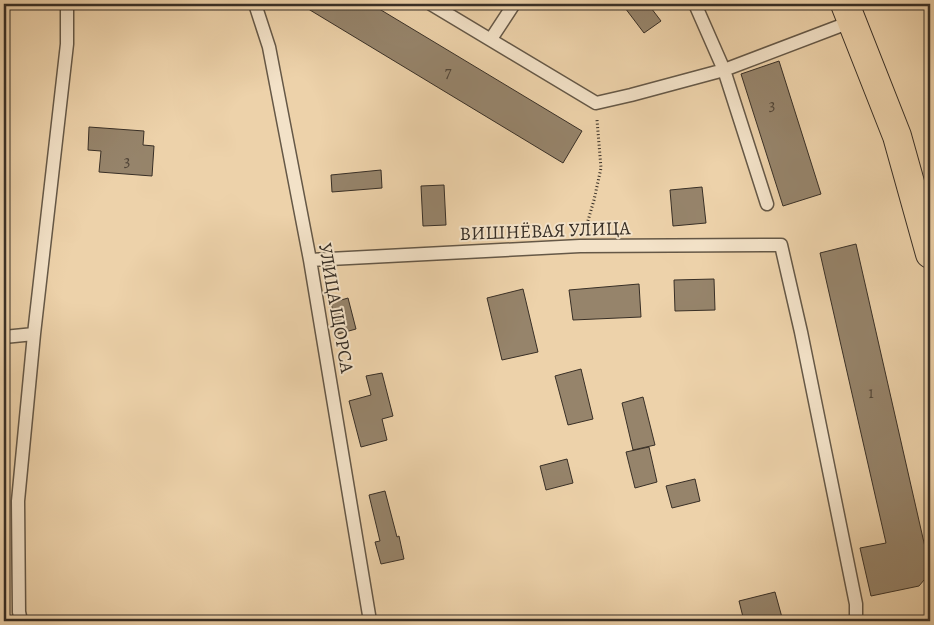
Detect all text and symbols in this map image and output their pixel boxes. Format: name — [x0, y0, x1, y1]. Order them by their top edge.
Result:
house number: 7 — [445, 61, 452, 83]
house number: 3 — [769, 94, 775, 116]
house number: 3 — [124, 150, 130, 172]
street label: ВИШНЁВАЯ УЛИЦА — [459, 215, 632, 247]
street label: УЛИЦА ЩОРСА — [312, 241, 360, 376]
house number: 1 — [868, 382, 874, 404]

